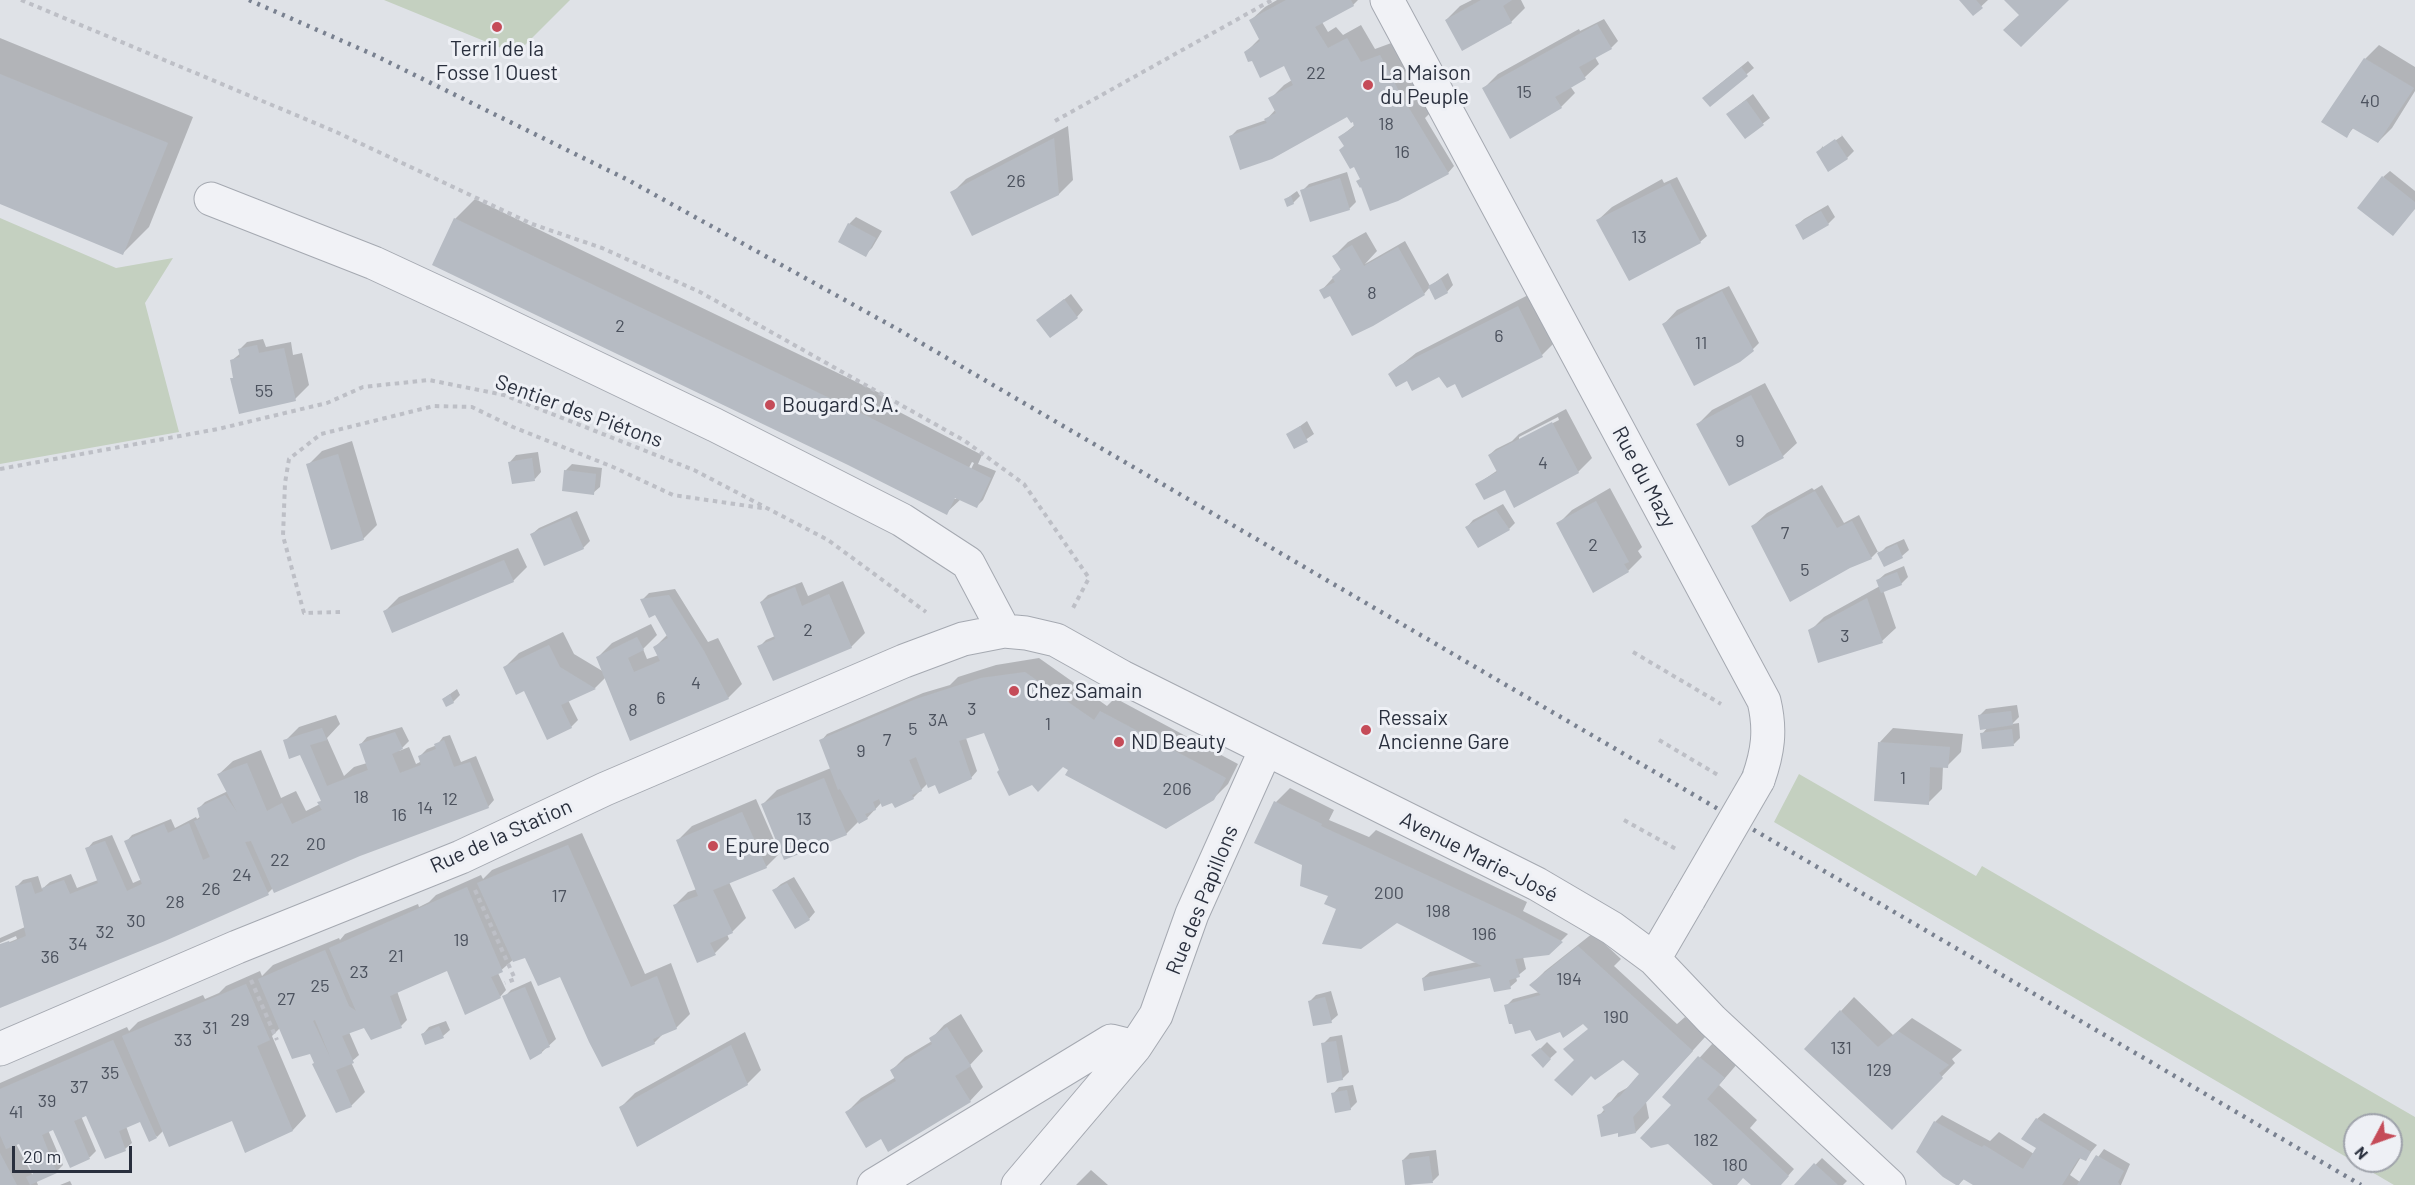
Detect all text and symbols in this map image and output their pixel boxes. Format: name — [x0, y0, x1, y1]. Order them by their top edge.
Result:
marker: Terril de la Fosse 1 Ouest — [490, 20, 504, 34]
place label: Terril de la Fosse 1 Ouest — [436, 36, 558, 86]
place label: La Maison du Peuple — [1380, 60, 1471, 110]
house number: 22 — [1306, 62, 1326, 84]
marker: La Maison du Peuple — [1361, 78, 1375, 92]
house number: 15 — [1516, 81, 1532, 103]
house number: 40 — [2360, 90, 2380, 112]
house number: 18 — [1378, 113, 1394, 135]
house number: 16 — [1394, 141, 1410, 163]
house number: 26 — [1007, 170, 1025, 192]
house number: 13 — [1631, 226, 1647, 248]
house number: 8 — [1367, 282, 1377, 304]
house number: 2 — [615, 315, 625, 337]
house number: 6 — [1494, 325, 1504, 347]
house number: 11 — [1695, 332, 1707, 354]
street label: Sentier des Piétons — [492, 369, 666, 453]
house number: 55 — [255, 380, 273, 402]
place label: Bougard S.A. — [782, 392, 899, 418]
marker: Bougard S.A. — [763, 398, 777, 412]
street label: Rue du Mazy — [1607, 422, 1681, 532]
house number: 9 — [1735, 430, 1745, 452]
house number: 4 — [1538, 452, 1548, 474]
house number: 7 — [1781, 522, 1789, 544]
house number: 2 — [1588, 534, 1598, 556]
house number: 5 — [1800, 559, 1810, 581]
house number: 2 — [803, 619, 813, 641]
house number: 3 — [1840, 625, 1850, 647]
house number: 4 — [691, 672, 701, 694]
place label: Chez Samain — [1026, 678, 1142, 704]
marker: Chez Samain — [1007, 684, 1021, 698]
house number: 6 — [656, 687, 666, 709]
house number: 3 — [967, 698, 977, 720]
house number: 8 — [628, 699, 638, 721]
place label: Ressaix Ancienne Gare — [1378, 705, 1509, 755]
house number: 3A — [928, 709, 948, 731]
house number: 1 — [1045, 713, 1051, 735]
house number: 5 — [908, 718, 918, 740]
marker: Ressaix Ancienne Gare — [1359, 723, 1373, 737]
house number: 7 — [883, 729, 891, 751]
place label: ND Beauty — [1131, 729, 1226, 755]
marker: ND Beauty — [1112, 735, 1126, 749]
house number: 9 — [856, 740, 866, 762]
house number: 1 — [1900, 767, 1906, 789]
house number: 206 — [1162, 778, 1192, 800]
house number: 18 — [353, 786, 369, 808]
house number: 12 — [442, 788, 458, 810]
street label: Rue de la Station — [426, 793, 576, 879]
house number: 14 — [417, 797, 433, 819]
house number: 16 — [391, 804, 407, 826]
street label: Avenue Marie-José — [1396, 806, 1562, 908]
house number: 13 — [796, 808, 812, 830]
street label: Rue des Papillons — [1161, 822, 1243, 978]
house number: 20 — [306, 833, 326, 855]
place label: Epure Deco — [725, 833, 830, 859]
marker: Epure Deco — [706, 839, 720, 853]
house number: 22 — [270, 849, 290, 871]
house number: 24 — [232, 864, 252, 886]
house number: 26 — [202, 878, 220, 900]
house number: 200 — [1374, 882, 1404, 904]
house number: 17 — [552, 885, 566, 907]
house number: 28 — [165, 891, 185, 913]
house number: 198 — [1425, 900, 1451, 922]
house number: 30 — [126, 910, 146, 932]
house number: 32 — [96, 921, 114, 943]
house number: 196 — [1472, 923, 1496, 945]
house number: 19 — [453, 929, 469, 951]
house number: 34 — [68, 933, 88, 955]
house number: 21 — [388, 945, 404, 967]
house number: 36 — [41, 946, 59, 968]
house number: 23 — [350, 961, 368, 983]
house number: 194 — [1556, 968, 1582, 990]
house number: 25 — [311, 975, 329, 997]
house number: 27 — [277, 988, 295, 1010]
house number: 190 — [1603, 1006, 1629, 1028]
house number: 29 — [230, 1009, 250, 1031]
house number: 31 — [202, 1017, 218, 1039]
house number: 33 — [174, 1029, 192, 1051]
house number: 131 — [1830, 1037, 1852, 1059]
house number: 129 — [1866, 1059, 1892, 1081]
house number: 35 — [101, 1062, 119, 1084]
house number: 37 — [70, 1076, 88, 1098]
house number: 39 — [38, 1090, 56, 1112]
house number: 41 — [9, 1101, 23, 1123]
north arrow — [2343, 1113, 2403, 1173]
house number: 182 — [1693, 1129, 1719, 1151]
scale bar — [15, 1134, 135, 1172]
text: N — [2350, 1144, 2371, 1164]
text: 20 m — [23, 1145, 61, 1167]
house number: 180 — [1722, 1154, 1748, 1176]

